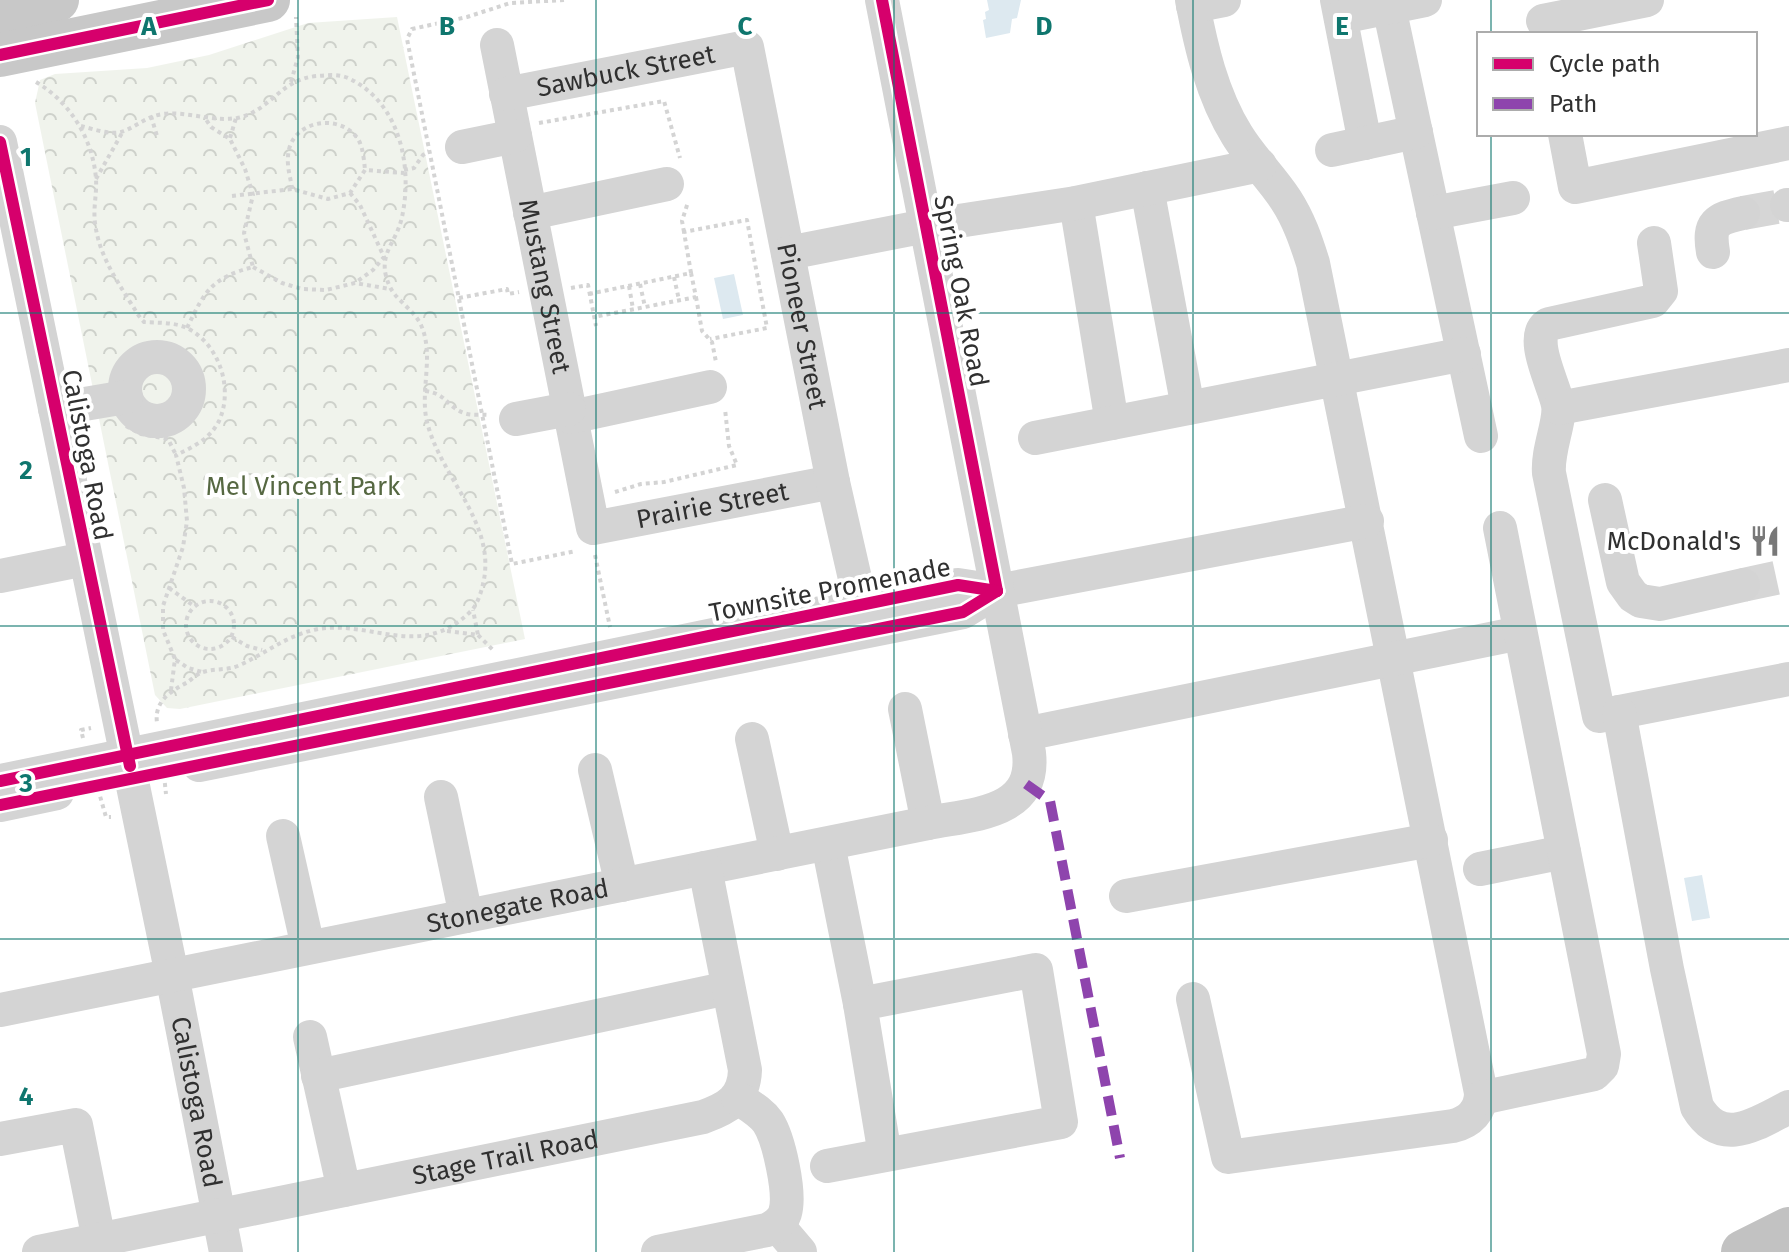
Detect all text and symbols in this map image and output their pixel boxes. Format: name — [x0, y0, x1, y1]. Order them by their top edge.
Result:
text: A — [140, 11, 157, 42]
text: B — [439, 11, 455, 42]
text: C — [738, 11, 753, 42]
text: D — [1036, 11, 1053, 42]
text: E — [1335, 11, 1349, 42]
legend — [1477, 32, 1757, 136]
street label: Sawbuck Street — [534, 38, 718, 103]
text: Cycle path — [1549, 50, 1661, 78]
text: Path — [1549, 90, 1597, 118]
text: 1 — [20, 142, 32, 173]
street label: Spring Oak Road — [927, 192, 995, 390]
street label: Mustang Street — [512, 196, 578, 377]
street label: Pioneer Street — [771, 240, 834, 412]
street label: Calistoga Road — [55, 367, 119, 543]
text: 2 — [19, 455, 33, 486]
park label: Mel Vincent Park — [206, 471, 401, 502]
street label: Prairie Street — [634, 475, 792, 535]
restaurant icon: McDonald's — [1748, 524, 1782, 558]
place label: McDonald's — [1607, 526, 1741, 557]
street label: Townsite Promenade — [707, 551, 953, 629]
text: 3 — [18, 768, 33, 799]
street label: Stonegate Road — [424, 872, 611, 939]
street label: Calistoga Road — [165, 1014, 229, 1190]
text: 4 — [19, 1081, 34, 1112]
street label: Stage Trail Road — [410, 1123, 601, 1191]

